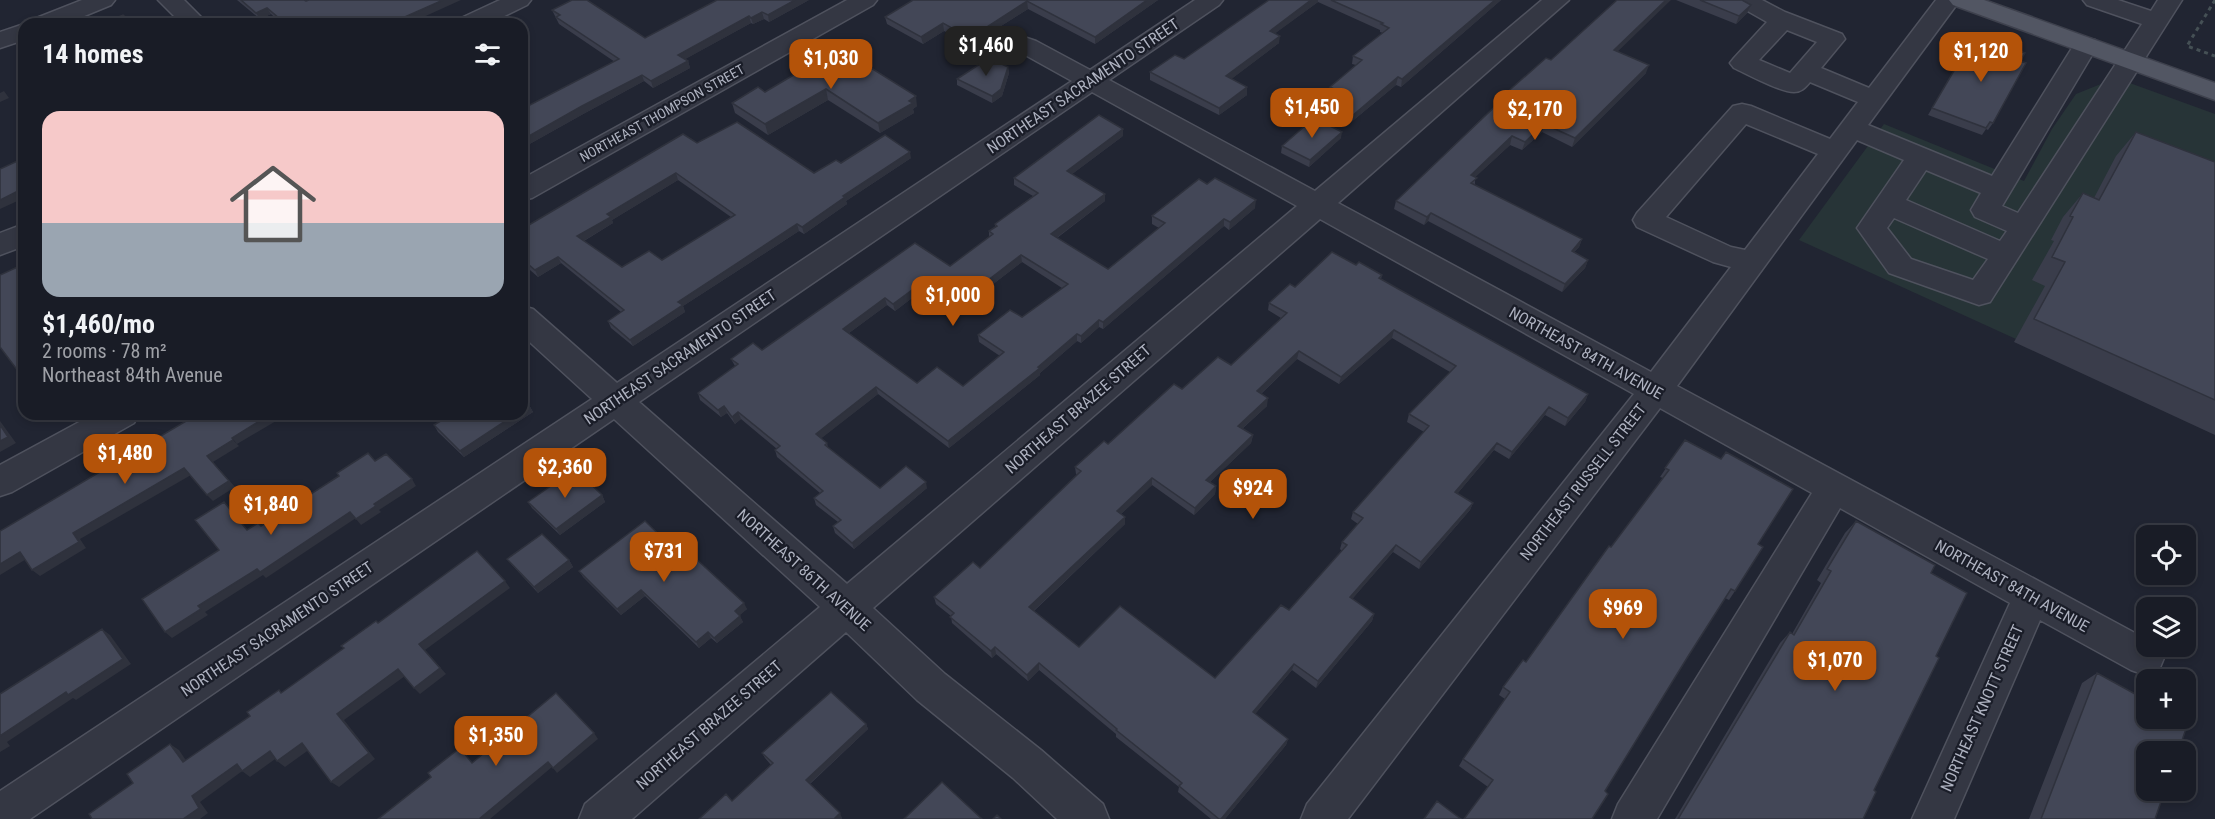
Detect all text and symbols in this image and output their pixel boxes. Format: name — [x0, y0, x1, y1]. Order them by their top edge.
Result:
street label: NORTHEAST SACRAMENTO STREET — [983, 14, 1183, 158]
pin: $1,460 — [937, 26, 1035, 77]
pin: $1,120 — [1932, 32, 2030, 83]
text: $1,460 — [958, 33, 1014, 57]
icon: filters — [471, 38, 504, 71]
text: 14 homes — [42, 39, 144, 69]
pin: $1,030 — [782, 39, 880, 90]
text: $1,120 — [1953, 39, 2009, 63]
text: $1,030 — [803, 46, 859, 70]
street label: NORTHEAST THOMPSON STREET — [577, 61, 747, 165]
pin: $1,450 — [1263, 88, 1361, 139]
pin: $2,170 — [1486, 90, 1584, 141]
text: $1,450 — [1284, 95, 1340, 119]
text: $2,170 — [1507, 97, 1563, 121]
icon: home — [219, 150, 327, 258]
pin: $1,000 — [904, 276, 1002, 327]
text: $1,000 — [925, 283, 981, 307]
street label: NORTHEAST SACRAMENTO STREET — [580, 285, 780, 429]
street label: NORTHEAST 84TH AVENUE — [1506, 303, 1666, 403]
text: $1,460/mo — [42, 309, 155, 339]
text: 2 rooms · 78 m² — [42, 339, 167, 363]
street label: NORTHEAST BRAZEE STREET — [1001, 341, 1155, 477]
text: Northeast 84th Avenue — [42, 363, 223, 387]
street label: NORTHEAST RUSSELL STREET — [1516, 400, 1650, 564]
pin: $1,480 — [76, 434, 174, 485]
text: $1,480 — [97, 441, 153, 465]
pin: $2,360 — [516, 448, 614, 499]
text: $2,360 — [537, 455, 593, 479]
pin: $924 — [1217, 469, 1289, 520]
text: $924 — [1233, 476, 1273, 500]
pin: $1,840 — [222, 485, 320, 536]
text: $1,840 — [243, 492, 299, 516]
street label: NORTHEAST 86TH AVENUE — [733, 505, 875, 635]
map controls — [2136, 525, 2196, 801]
button: locate — [2136, 525, 2196, 585]
pin: $731 — [628, 532, 700, 583]
street label: NORTHEAST 84TH AVENUE — [1932, 536, 2092, 636]
text: $731 — [644, 539, 684, 563]
street label: NORTHEAST SACRAMENTO STREET — [177, 557, 377, 701]
pin: $969 — [1587, 589, 1659, 640]
text: $969 — [1603, 596, 1643, 620]
button: layers — [2136, 597, 2196, 657]
street label: NORTHEAST KNOTT STREET — [1937, 622, 2027, 794]
pin: $1,070 — [1786, 641, 1884, 692]
text: $1,070 — [1807, 648, 1863, 672]
street label: NORTHEAST BRAZEE STREET — [632, 657, 786, 793]
button: + — [2136, 669, 2196, 729]
pin: $1,350 — [447, 716, 545, 767]
text: $1,350 — [468, 723, 524, 747]
button: − — [2136, 741, 2196, 801]

